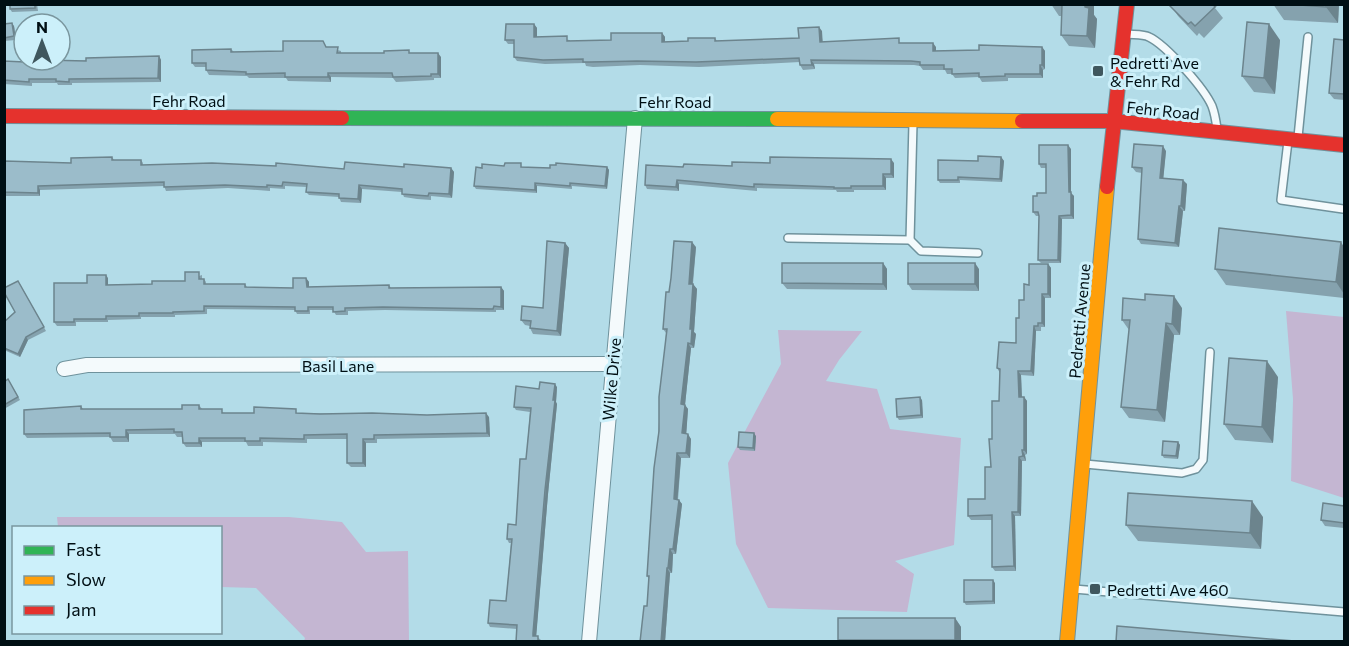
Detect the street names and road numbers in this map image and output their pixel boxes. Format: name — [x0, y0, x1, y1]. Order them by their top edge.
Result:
street label: Fehr Road — [152, 91, 226, 110]
street label: Fehr Road — [638, 92, 712, 111]
street label: Fehr Road — [1126, 97, 1200, 123]
street label: Pedretti Avenue — [1065, 263, 1093, 379]
street label: Wilke Drive — [598, 337, 624, 421]
street label: Basil Lane — [302, 356, 374, 375]

